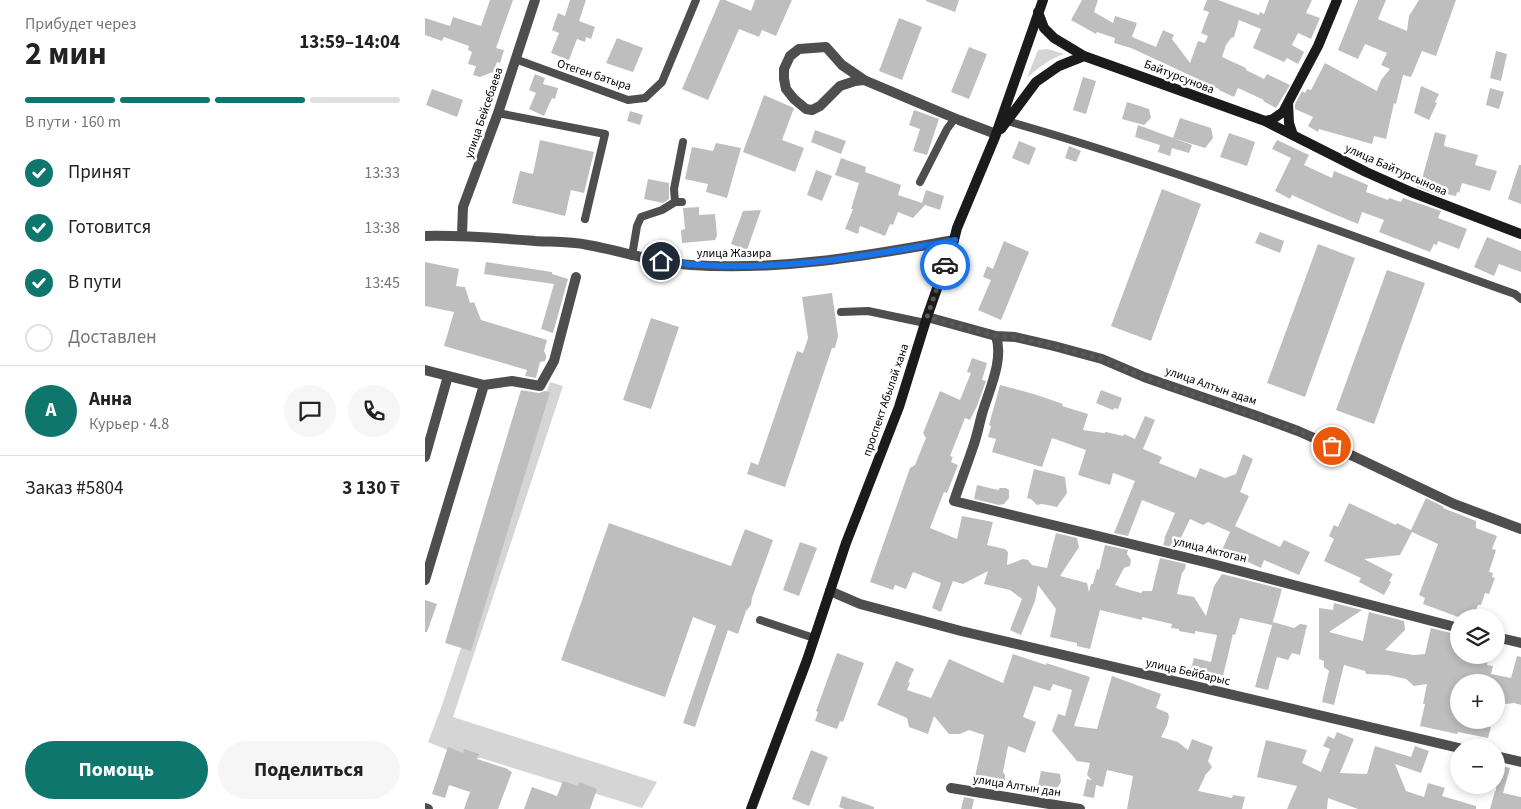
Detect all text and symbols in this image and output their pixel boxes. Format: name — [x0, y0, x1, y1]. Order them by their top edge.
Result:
text: Прибудет через — [25, 13, 136, 35]
text: 13:59–14:04 — [299, 29, 400, 56]
text: 2 мин — [25, 31, 107, 77]
street label: Отеген батыра — [555, 55, 633, 95]
street label: Байтурсунова — [1141, 56, 1217, 98]
street label: улица Бейсебаева — [460, 65, 508, 161]
text: В пути · 160 m — [25, 111, 121, 133]
street label: улица Байтурсынова — [1342, 140, 1450, 200]
icon: check — [25, 159, 53, 187]
text: Принят — [68, 159, 131, 186]
text: 13:33 — [364, 162, 400, 184]
icon: check — [25, 214, 53, 242]
text: Готовится — [68, 214, 151, 241]
text: 13:38 — [364, 217, 400, 239]
pin — [640, 240, 682, 282]
courier — [920, 240, 970, 290]
street label: улица Жазира — [697, 245, 771, 262]
icon: home — [647, 247, 675, 275]
icon: car — [931, 251, 959, 279]
icon: check — [25, 269, 53, 297]
text: В пути — [68, 269, 122, 296]
text: 13:45 — [364, 272, 400, 294]
text: Доставлен — [68, 324, 157, 351]
street label: проспект Абылай хана — [859, 341, 913, 459]
street label: улица Алтын адам — [1163, 362, 1259, 410]
button: chat — [284, 385, 336, 437]
button: phone — [348, 385, 400, 437]
text: Анна — [89, 386, 132, 413]
text: А — [46, 397, 56, 424]
text: Курьер · 4.8 — [89, 413, 169, 435]
pin — [1311, 425, 1353, 467]
icon: bag — [1318, 432, 1346, 460]
text: Заказ #5804 — [25, 475, 124, 502]
text: 3 130 ₸ — [342, 475, 400, 502]
street label: улица Актоган — [1171, 533, 1249, 567]
map controls — [1450, 609, 1505, 794]
button: layers — [1450, 609, 1505, 664]
street label: улица Бейбарыс — [1144, 654, 1232, 690]
button: + — [1450, 674, 1505, 729]
button: − — [1450, 739, 1505, 794]
button: Помощь — [25, 741, 208, 799]
button: Поделиться — [218, 741, 400, 799]
street label: улица Алтын дан — [972, 771, 1062, 801]

